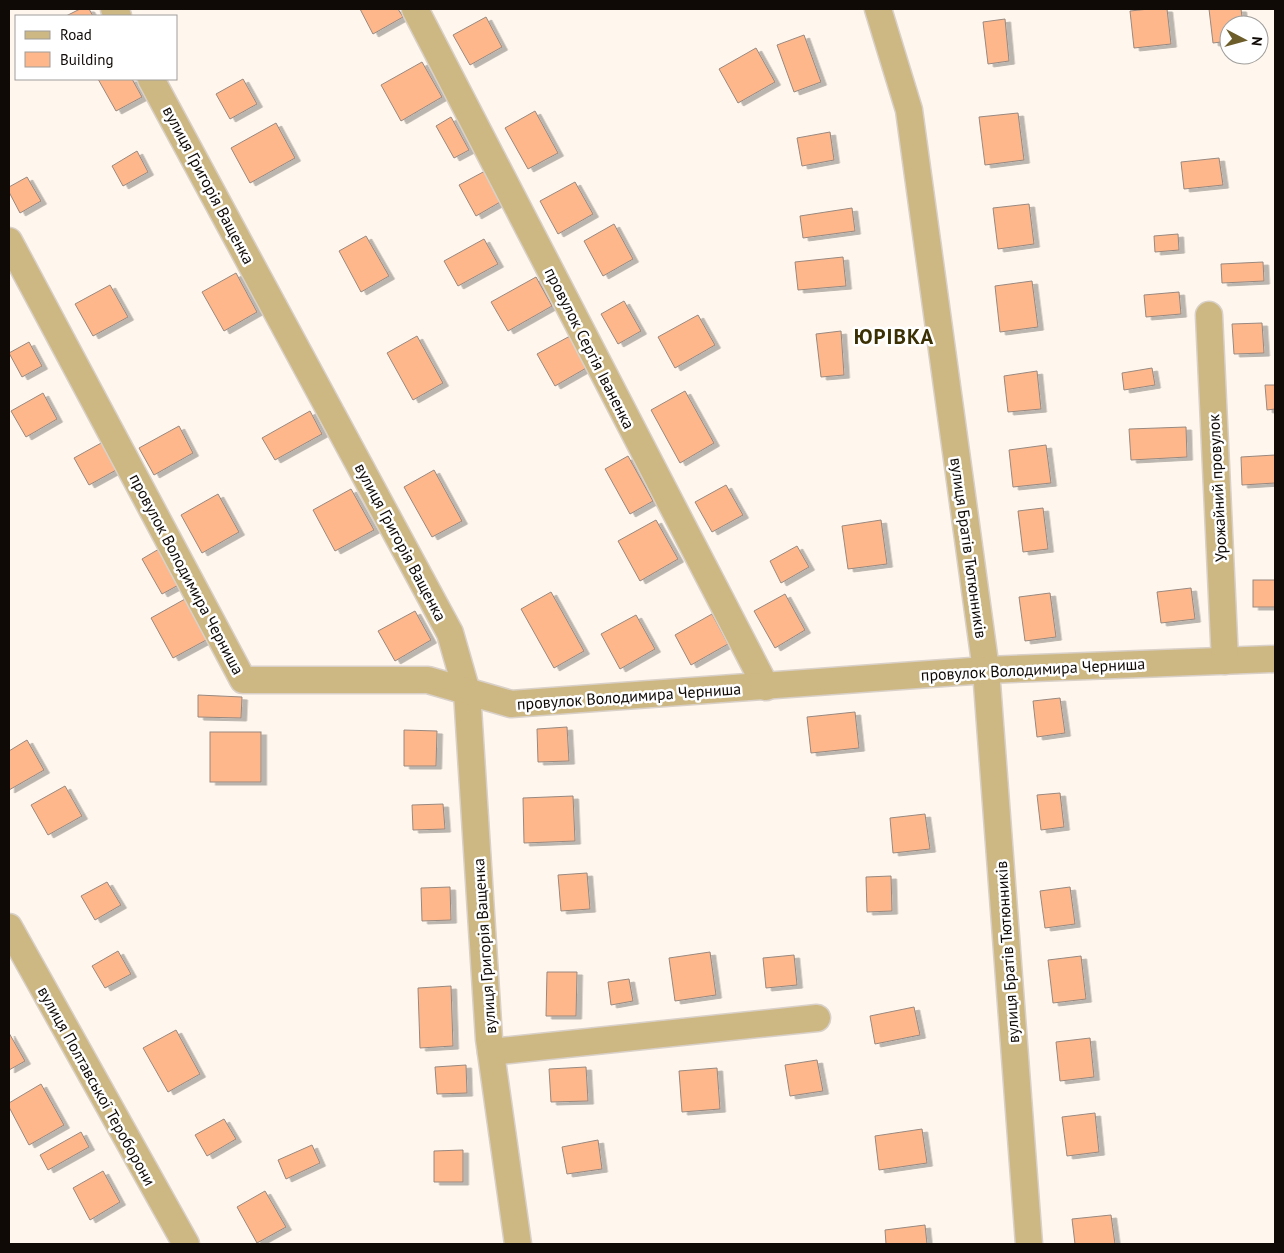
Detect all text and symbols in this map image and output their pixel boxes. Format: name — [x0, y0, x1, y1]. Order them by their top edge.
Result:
legend — [15, 15, 178, 80]
north arrow — [1219, 15, 1269, 65]
text: Road — [60, 25, 92, 44]
text: N — [1247, 36, 1266, 47]
text: Building — [60, 50, 114, 69]
street label: вулиця Григорія Ващенка — [159, 103, 259, 267]
street label: провулок Сергія Іваненка — [541, 264, 639, 432]
district label: ЮРІВКА — [854, 323, 934, 350]
street label: Урожайний провулок — [1203, 413, 1231, 562]
street label: вулиця Братів Тютюнників — [946, 456, 992, 640]
street label: вулиця Григорія Ващенка — [351, 460, 451, 624]
street label: провулок Володимира Черниша — [125, 470, 249, 678]
street label: провулок Володимира Черниша — [920, 653, 1146, 685]
street label: провулок Володимира Черниша — [516, 678, 742, 714]
street label: вулиця Григорія Ващенка — [468, 857, 500, 1035]
street label: вулиця Братів Тютюнників — [991, 860, 1023, 1044]
street label: вулиця Полтавської Тероборони — [34, 983, 160, 1189]

